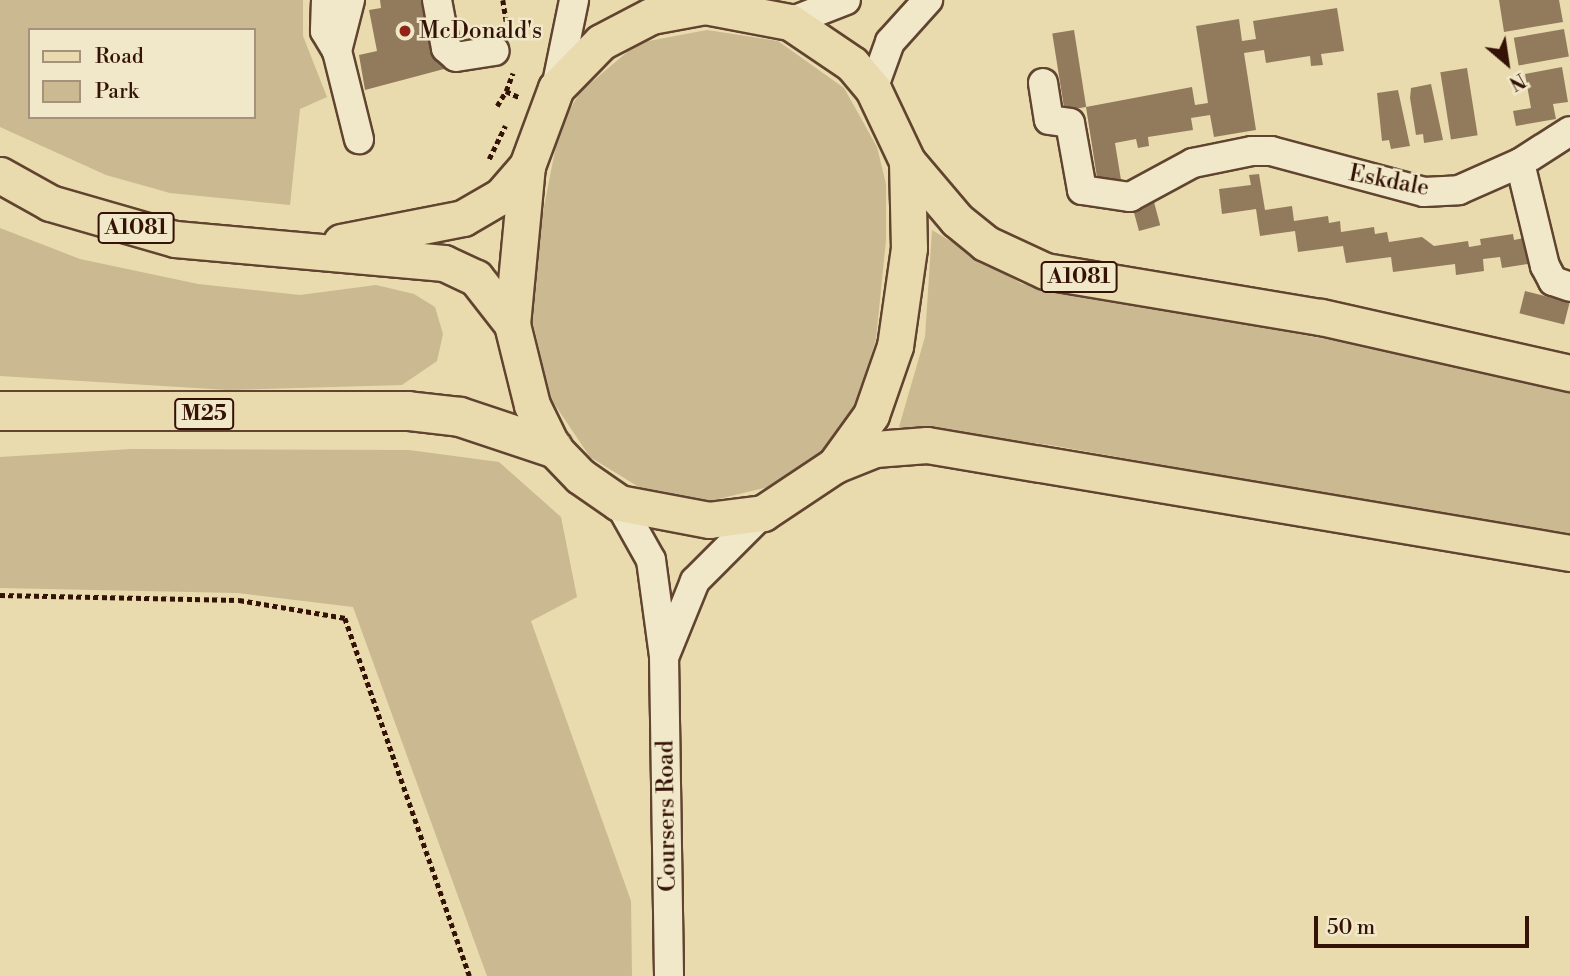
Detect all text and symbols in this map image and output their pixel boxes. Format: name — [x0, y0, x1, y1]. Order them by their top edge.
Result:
place label: McDonald's — [419, 17, 542, 45]
marker: McDonald's — [397, 23, 413, 39]
legend — [28, 28, 256, 119]
north arrow — [1472, 28, 1542, 98]
text: Road — [95, 44, 144, 70]
text: N — [1505, 67, 1530, 96]
text: Park — [95, 79, 139, 105]
street label: Eskdale — [1347, 160, 1431, 202]
road number: A1081 — [97, 210, 174, 246]
road number: A1081 — [1040, 260, 1118, 294]
road number: M25 — [172, 396, 235, 432]
street label: Coursers Road — [652, 740, 682, 892]
scale bar — [1318, 902, 1533, 946]
text: 50 m — [1327, 915, 1375, 941]

